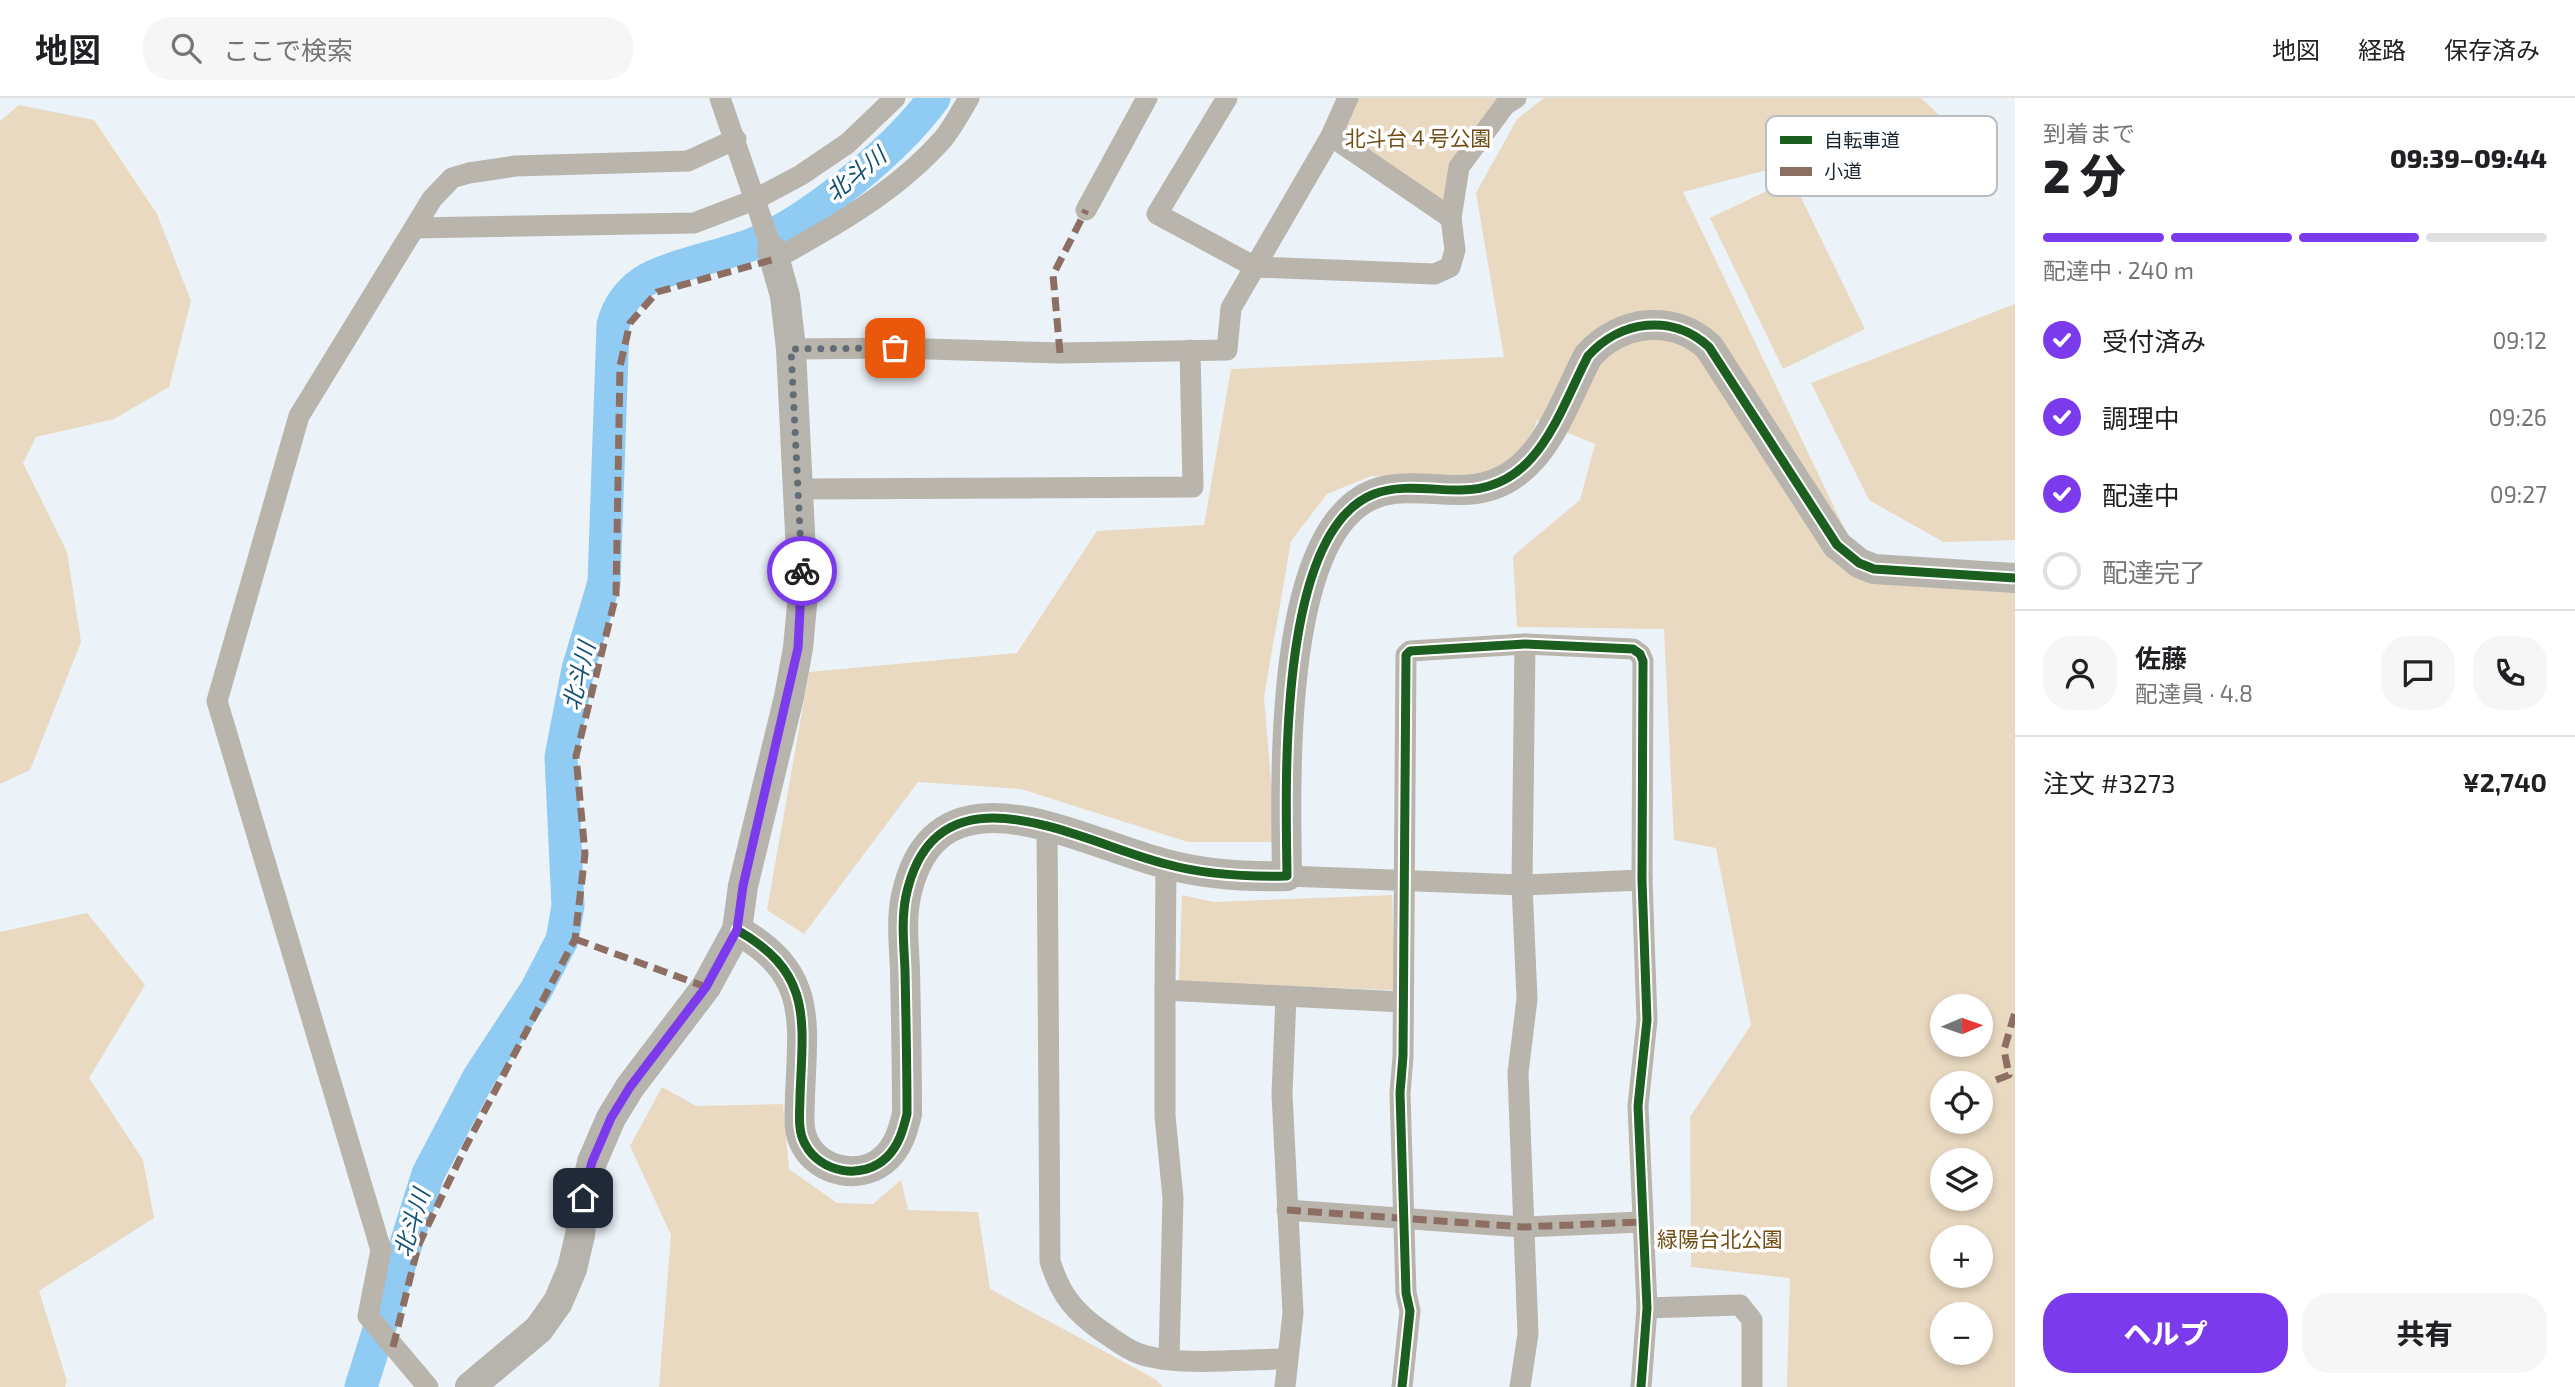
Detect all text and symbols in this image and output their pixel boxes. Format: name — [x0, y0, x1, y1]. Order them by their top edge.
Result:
search box — [143, 17, 633, 80]
text: 地図 — [35, 29, 101, 69]
icon: search — [167, 29, 205, 67]
text: ここで検索 — [223, 34, 353, 65]
text: 地図 — [2272, 35, 2320, 64]
text: 経路 — [2358, 35, 2406, 64]
text: 保存済み — [2444, 35, 2540, 64]
legend — [1766, 116, 1997, 196]
text: 到着まで — [2043, 119, 2135, 147]
park label: 北斗台４号公園 — [1345, 125, 1492, 150]
text: 自転車道 — [1824, 128, 1900, 151]
water label: 北斗川 — [820, 139, 893, 206]
text: 09:39–09:44 — [2390, 142, 2547, 173]
text: 2 分 — [2043, 147, 2126, 202]
text: 小道 — [1824, 159, 1862, 182]
text: 配達中 · 240 m — [2043, 256, 2194, 284]
pin — [865, 318, 925, 378]
icon: check — [2043, 321, 2081, 359]
text: 受付済み — [2102, 325, 2206, 356]
text: 09:12 — [2492, 326, 2547, 354]
icon: bag — [876, 329, 914, 367]
icon: check — [2043, 398, 2081, 436]
text: 調理中 — [2102, 402, 2180, 433]
text: 09:26 — [2488, 403, 2547, 431]
icon: check — [2043, 475, 2081, 513]
text: 配達中 — [2102, 479, 2180, 510]
text: 09:27 — [2490, 480, 2547, 508]
courier — [767, 536, 837, 606]
icon: bike — [783, 552, 821, 590]
text: 配達完了 — [2102, 556, 2206, 587]
water label: 北斗川 — [556, 636, 601, 713]
button: person — [2043, 636, 2117, 710]
button: chat — [2381, 636, 2455, 710]
button: phone — [2473, 636, 2547, 710]
text: 佐藤 — [2135, 642, 2187, 673]
text: 配達員 · 4.8 — [2135, 679, 2253, 707]
text: ¥2,740 — [2462, 766, 2547, 797]
text: 注文 #3273 — [2043, 767, 2175, 798]
north arrow — [1930, 994, 1993, 1057]
map controls — [1930, 994, 1993, 1365]
button: locate — [1930, 1071, 1993, 1134]
button: layers — [1930, 1148, 1993, 1211]
pin — [553, 1168, 613, 1228]
icon: home — [564, 1179, 602, 1217]
water label: 北斗川 — [388, 1183, 435, 1260]
button: + — [1930, 1225, 1993, 1288]
park label: 緑陽台北公園 — [1657, 1226, 1783, 1251]
button: ヘルプ — [2043, 1293, 2288, 1373]
button: 共有 — [2302, 1293, 2547, 1373]
button: − — [1930, 1302, 1993, 1365]

